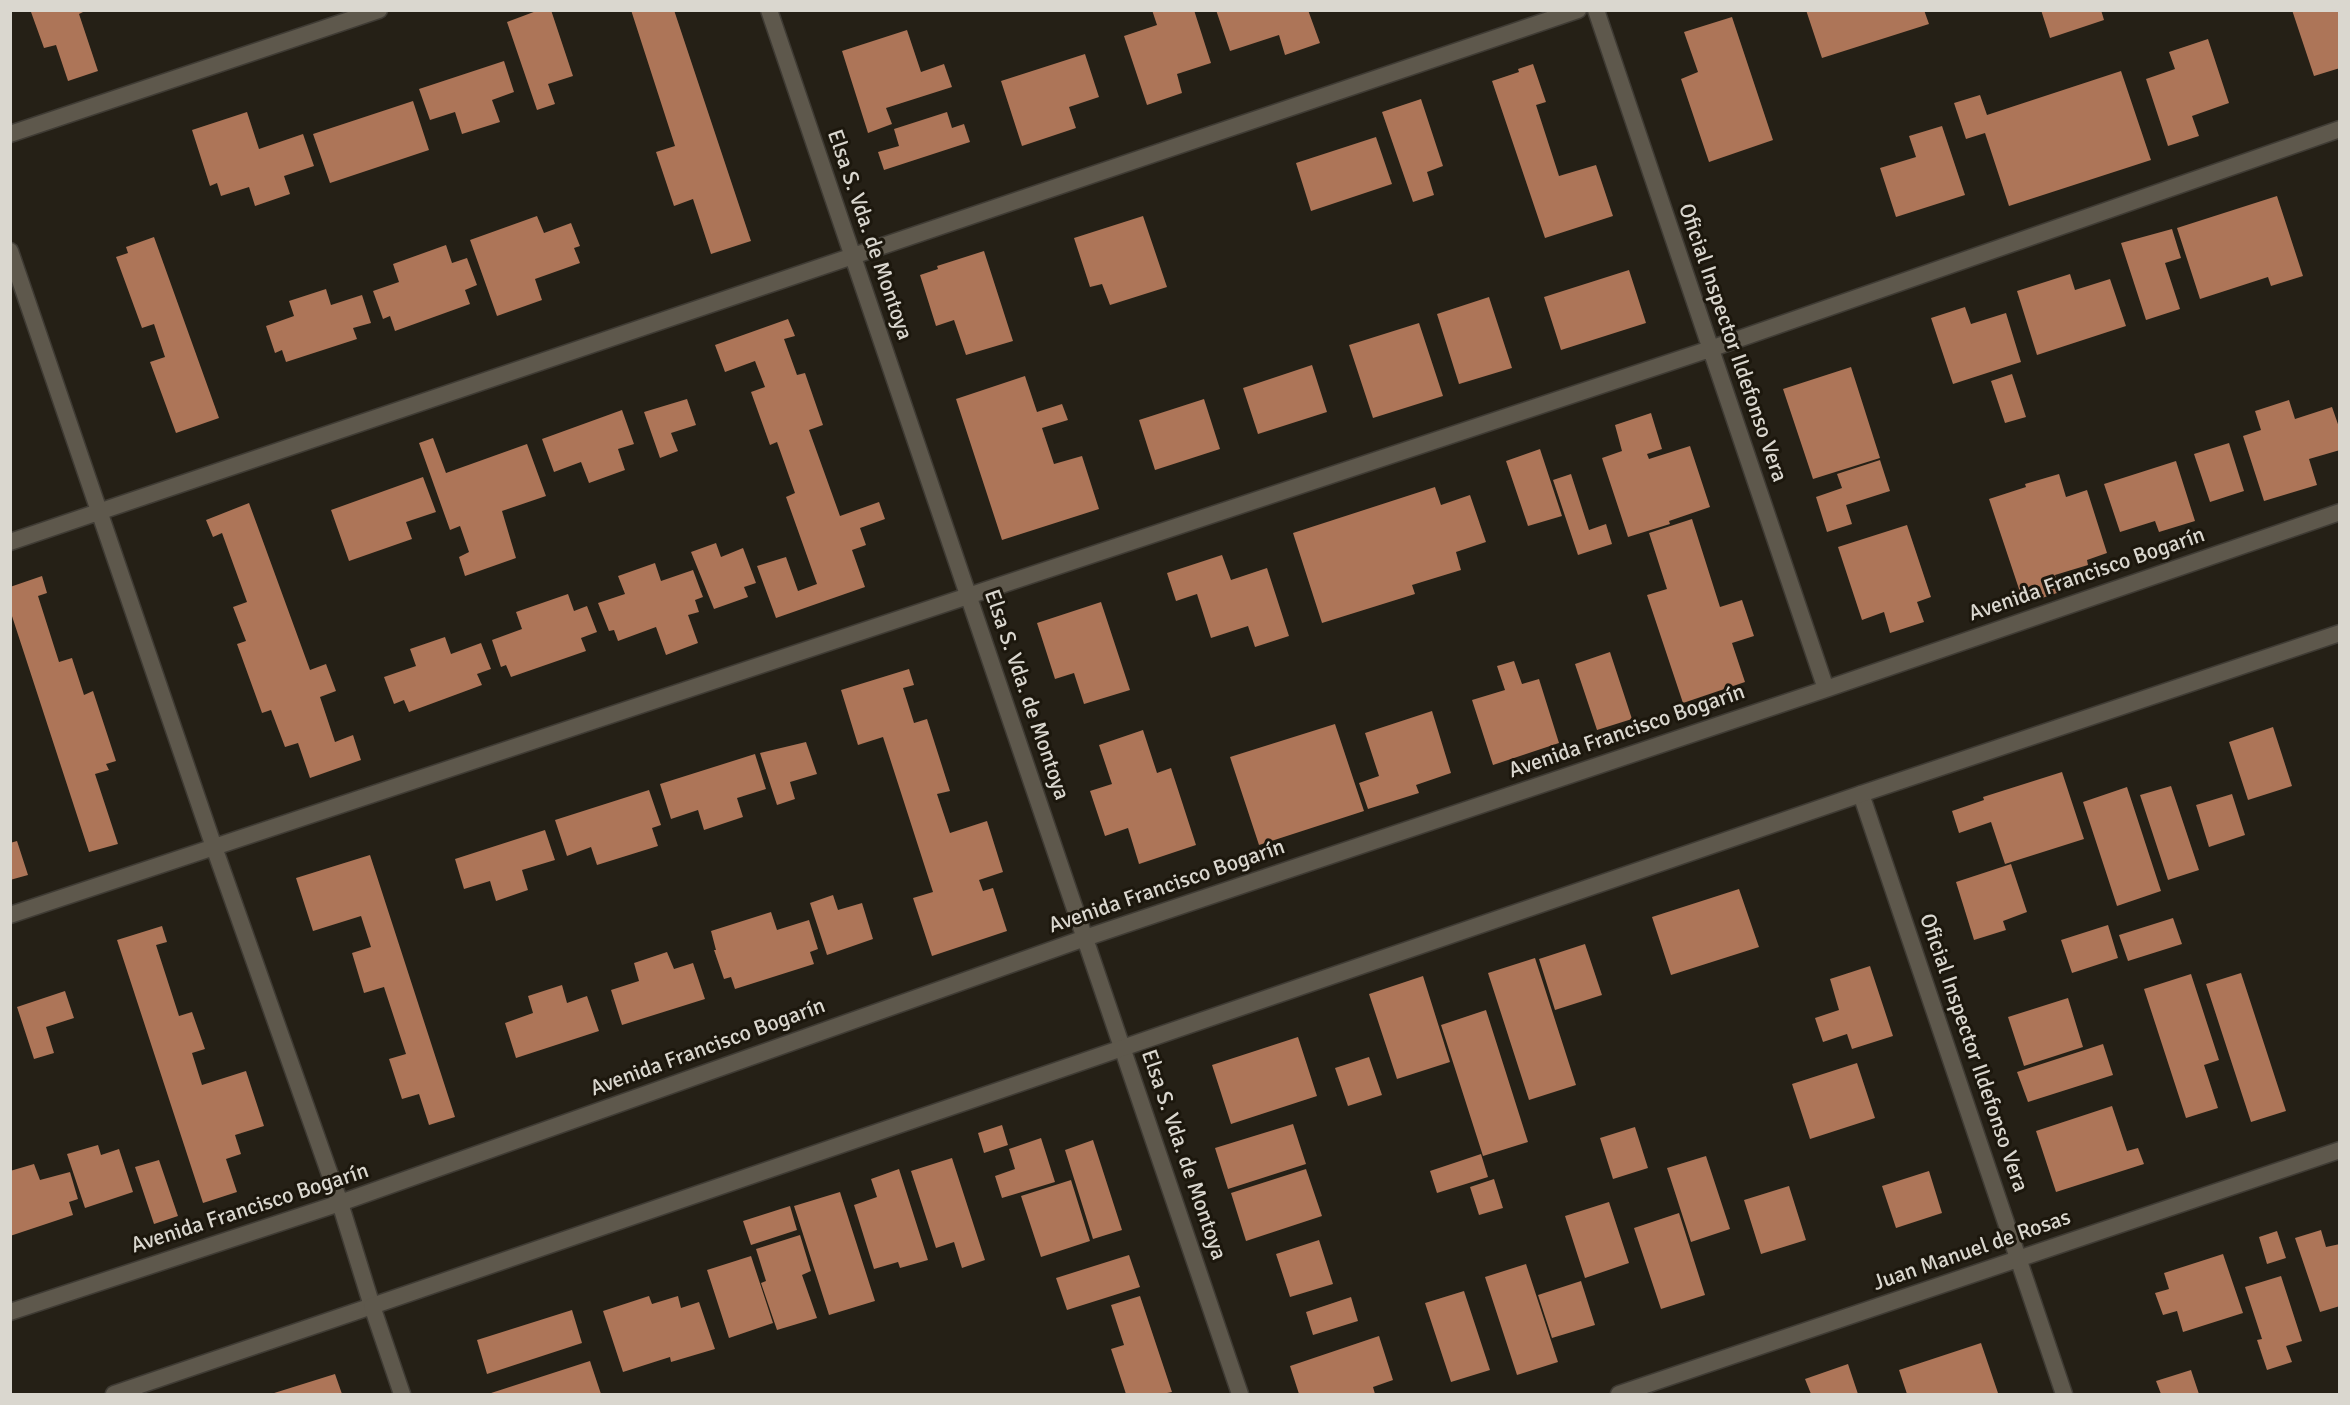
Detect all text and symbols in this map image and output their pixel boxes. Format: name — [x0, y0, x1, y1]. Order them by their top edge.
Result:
street label: Elsa S. Vda. de Montoya — [821, 126, 917, 344]
street label: Oficial Inspector Ildefonso Vera — [1672, 200, 1792, 486]
street label: Avenida Francisco Bogarín — [1965, 522, 2209, 628]
street label: Elsa S. Vda. de Montoya — [978, 586, 1074, 804]
street label: Avenida Francisco Bogarín — [1505, 679, 1749, 785]
street label: Avenida Francisco Bogarín — [1045, 834, 1289, 940]
street label: Oficial Inspector Ildefonso Vera — [1913, 910, 2033, 1196]
street label: Avenida Francisco Bogarín — [587, 993, 829, 1103]
street label: Elsa S. Vda. de Montoya — [1135, 1046, 1231, 1264]
street label: Avenida Francisco Bogarín — [128, 1158, 372, 1260]
street label: Juan Manuel de Rosas — [1870, 1205, 2074, 1297]

